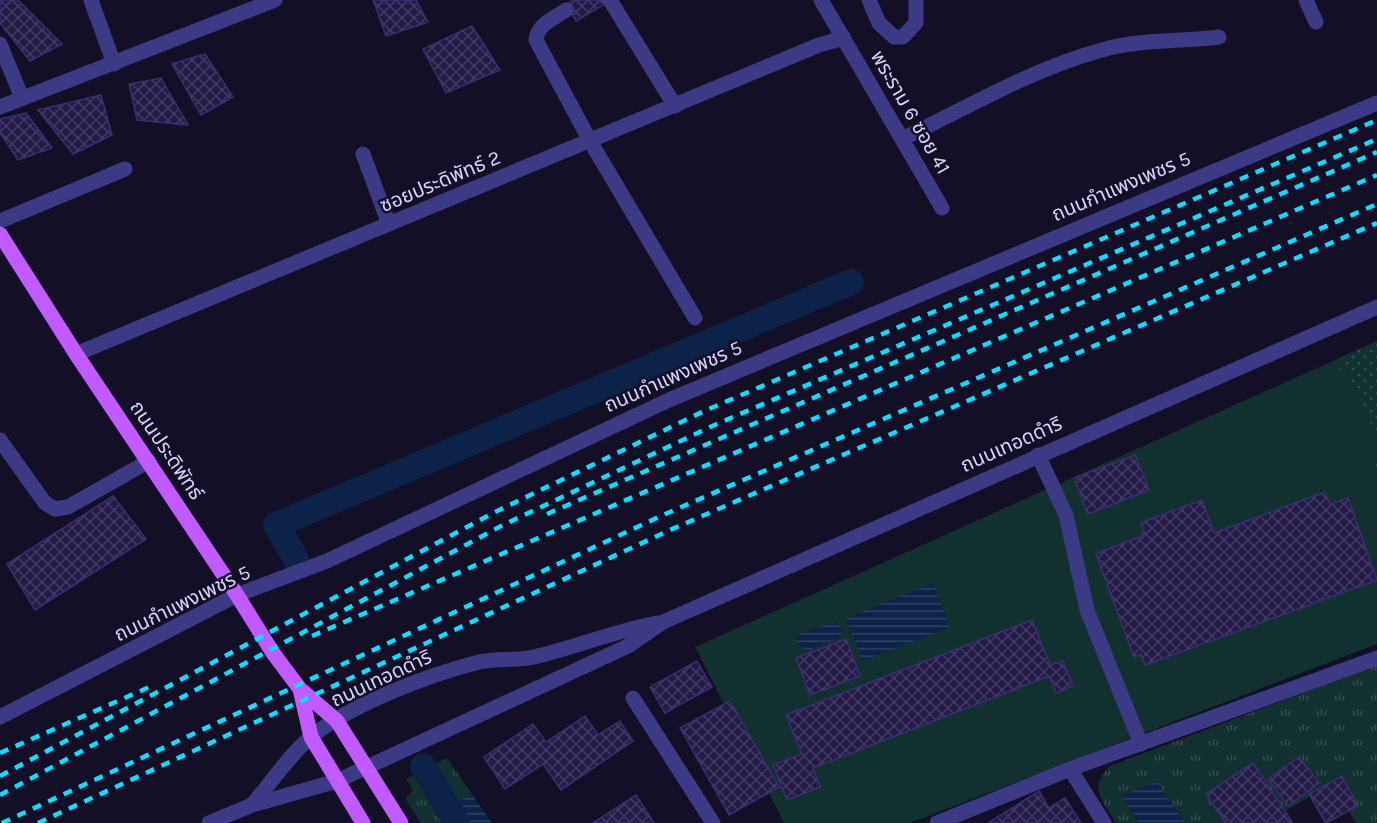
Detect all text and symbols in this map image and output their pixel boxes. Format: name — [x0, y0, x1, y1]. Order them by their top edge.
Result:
street label: พระราม 6 ซอย 41 — [866, 47, 955, 178]
street label: ซอยประดิพัทธ์ 2 — [376, 146, 504, 217]
street label: ถนนกำแพงเพชร 5 — [1048, 147, 1194, 226]
street label: ถนนกำแพงเพชร 5 — [601, 336, 746, 417]
street label: ถนนประดิพัทธ์ — [125, 396, 208, 504]
street label: ถนนเทอดดำริ — [957, 412, 1066, 477]
street label: ถนนกำแพงเพชร 5 — [110, 561, 254, 646]
street label: ถนนเทอดดำริ — [327, 645, 435, 712]

